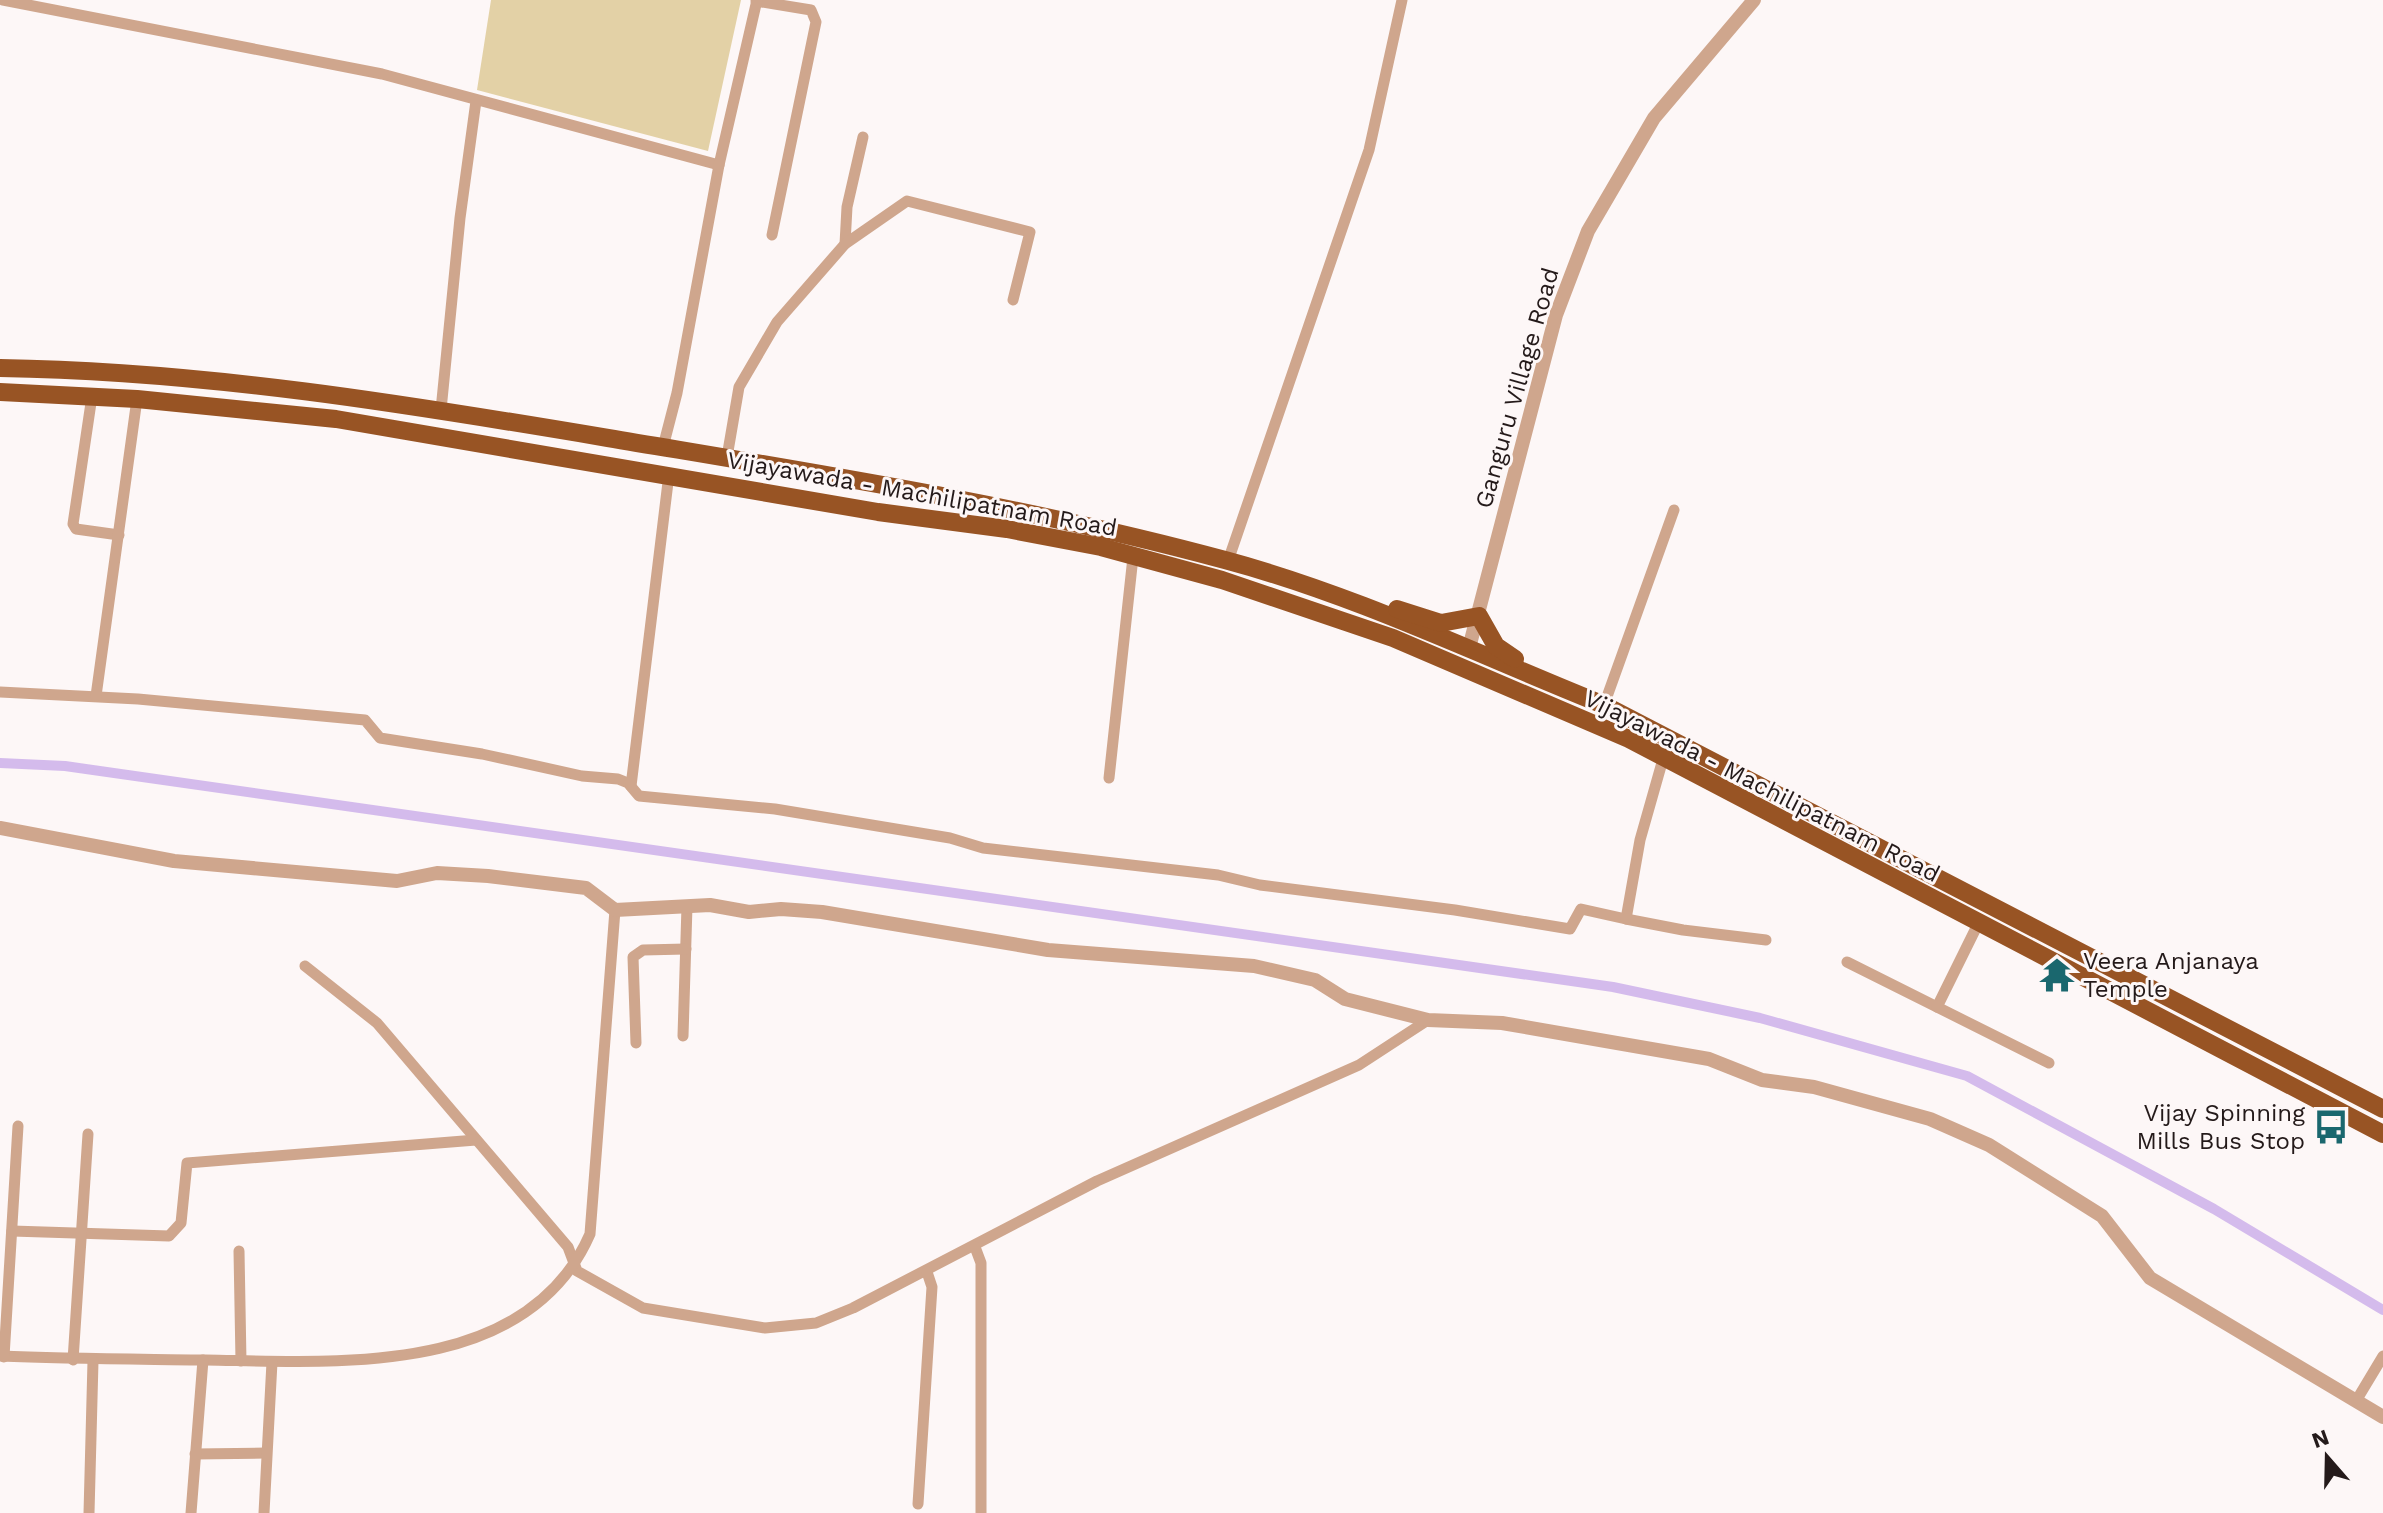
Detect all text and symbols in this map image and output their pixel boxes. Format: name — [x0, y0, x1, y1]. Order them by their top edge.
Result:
street label: Ganguru Village Road — [1469, 264, 1565, 512]
street label: Vijayawada - Machilipatnam Road — [725, 446, 1119, 542]
street label: Vijayawada - Machilipatnam Road — [1580, 684, 1944, 888]
place label: Veera Anjanaya Temple — [2083, 947, 2259, 1003]
temple icon: Veera Anjanaya Temple — [2038, 956, 2076, 994]
place label: Vijay Spinning Mills Bus Stop — [2136, 1099, 2305, 1155]
bus stop icon: Vijay Spinning Mills Bus Stop — [2312, 1108, 2350, 1146]
north arrow — [2287, 1417, 2367, 1497]
text: N — [2308, 1424, 2332, 1453]

